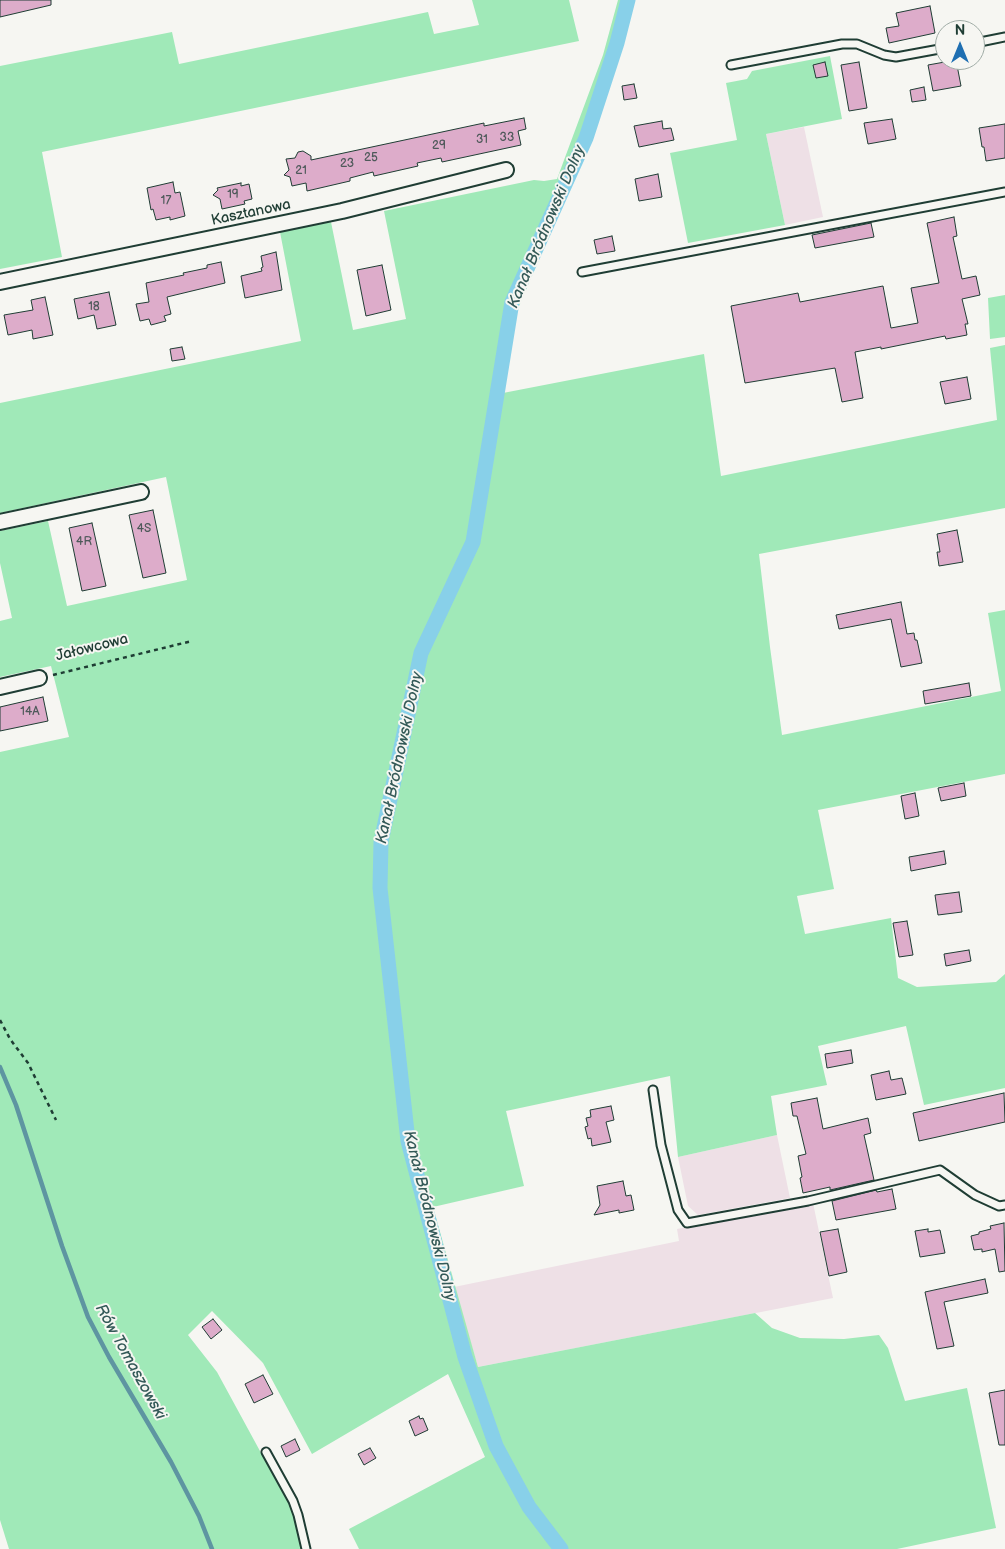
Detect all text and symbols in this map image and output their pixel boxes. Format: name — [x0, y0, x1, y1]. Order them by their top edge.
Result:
north arrow — [935, 20, 985, 70]
text: N — [955, 22, 965, 39]
house number: 33 — [500, 131, 514, 145]
house number: 31 — [476, 133, 488, 147]
house number: 29 — [432, 139, 446, 153]
water label: Kanał Bródnowski Dolny — [504, 143, 590, 311]
house number: 25 — [364, 151, 378, 165]
house number: 23 — [340, 157, 354, 171]
house number: 21 — [295, 164, 307, 178]
house number: 19 — [227, 188, 239, 202]
house number: 17 — [161, 194, 171, 208]
street label: Kasztanowa — [210, 196, 292, 230]
house number: 18 — [88, 300, 100, 314]
house number: 4S — [137, 522, 151, 536]
house number: 4R — [76, 535, 92, 549]
street label: Jałowcowa — [54, 630, 130, 666]
water label: Kanał Bródnowski Dolny — [372, 670, 428, 846]
house number: 14A — [20, 705, 40, 719]
water label: Kanał Bródnowski Dolny — [399, 1129, 459, 1303]
water label: Rów Tomaszowski — [90, 1301, 170, 1423]

